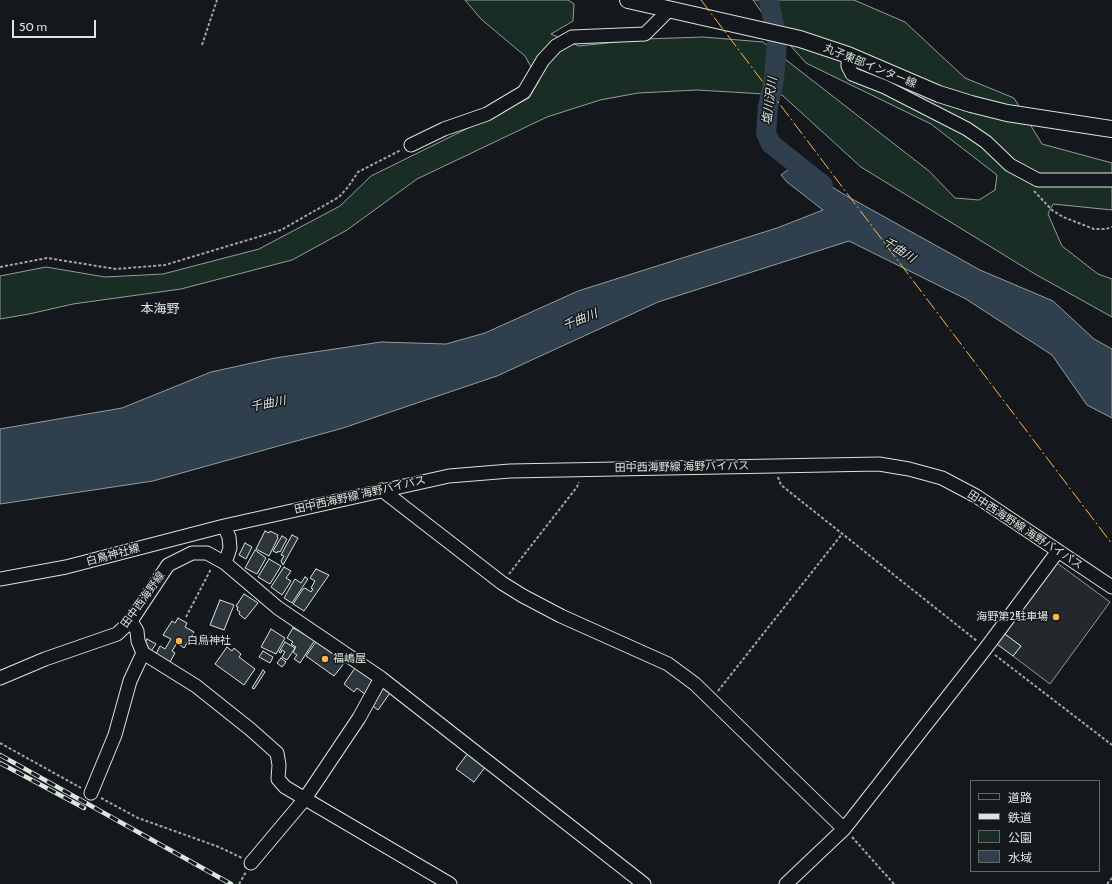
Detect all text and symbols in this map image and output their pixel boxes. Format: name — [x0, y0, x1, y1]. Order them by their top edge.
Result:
scale bar — [14, 12, 98, 38]
text: 50 m — [19, 19, 47, 34]
street label: 丸子東部インター線 — [822, 41, 918, 91]
water label: 塩川沢川 — [760, 76, 780, 126]
water label: 千曲川 — [880, 234, 918, 266]
district label: 本海野 — [141, 301, 179, 317]
water label: 千曲川 — [561, 307, 599, 333]
water label: 千曲川 — [249, 393, 287, 415]
street label: 田中西海野線 海野バイパス — [615, 459, 749, 475]
street label: 田中西海野線 海野バイパス — [293, 473, 427, 517]
street label: 田中西海野線 海野バイパス — [965, 488, 1085, 572]
street label: 白鳥神社線 — [85, 542, 141, 568]
street label: 田中西海野線 — [118, 569, 168, 631]
place label: 海野第2駐車場 — [976, 610, 1048, 624]
marker: 海野第2駐車場 — [1051, 612, 1061, 622]
place label: 白鳥神社 — [187, 634, 231, 648]
marker: 白鳥神社 — [174, 636, 184, 646]
place label: 福嶋屋 — [333, 652, 366, 666]
marker: 福嶋屋 — [320, 654, 330, 664]
legend — [970, 780, 1100, 872]
text: 道路 — [1008, 790, 1032, 805]
text: 鉄道 — [1008, 810, 1032, 825]
text: 公園 — [1008, 830, 1032, 845]
text: 水域 — [1008, 850, 1032, 865]

